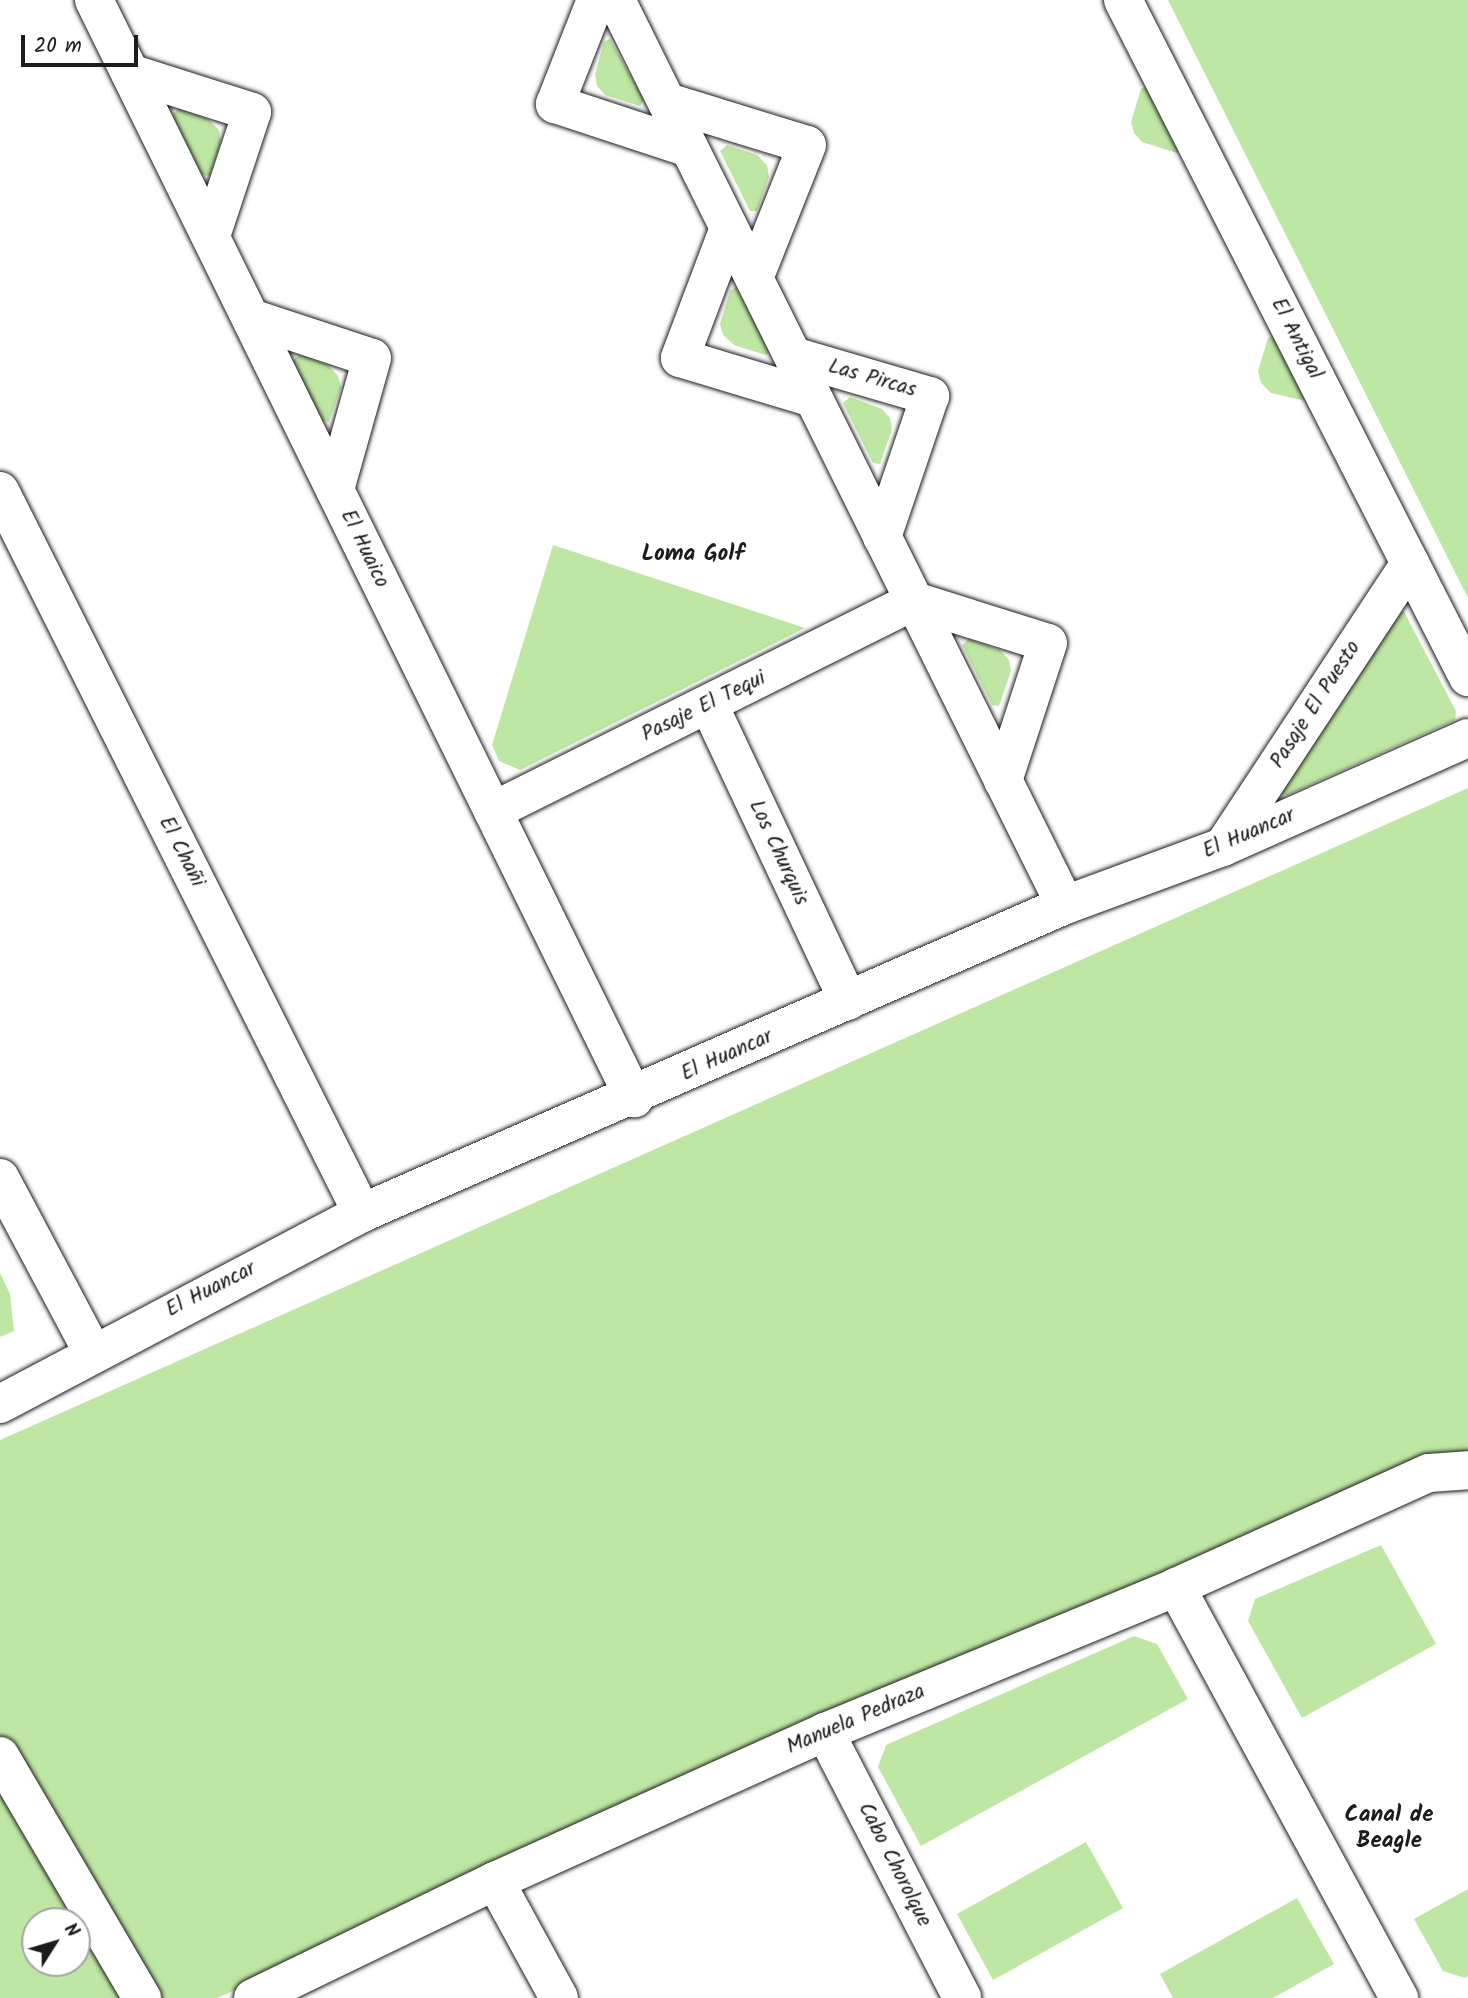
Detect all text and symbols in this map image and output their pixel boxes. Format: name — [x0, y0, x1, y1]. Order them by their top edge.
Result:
scale bar — [24, 21, 142, 65]
text: 20 m — [34, 30, 82, 63]
street label: El Antigal — [1265, 294, 1327, 384]
street label: Las Pircas — [825, 354, 919, 404]
street label: El Huaico — [334, 506, 394, 592]
district label: Loma Golf — [642, 540, 744, 568]
street label: Pasaje El Puesto — [1265, 637, 1367, 773]
street label: Pasaje El Tequi — [638, 666, 770, 748]
street label: Los Churquis — [743, 796, 813, 910]
street label: El Huancar — [1199, 803, 1299, 865]
street label: El Chañi — [153, 813, 209, 891]
street label: El Huancar — [677, 1025, 777, 1087]
street label: El Huancar — [162, 1257, 260, 1323]
street label: Manuela Pedraza — [783, 1680, 929, 1760]
street label: Cabo Chorolque — [852, 1799, 936, 1931]
district label: Canal de Beagle — [1345, 1801, 1433, 1855]
north arrow — [21, 1907, 91, 1977]
text: N — [56, 1917, 87, 1944]

